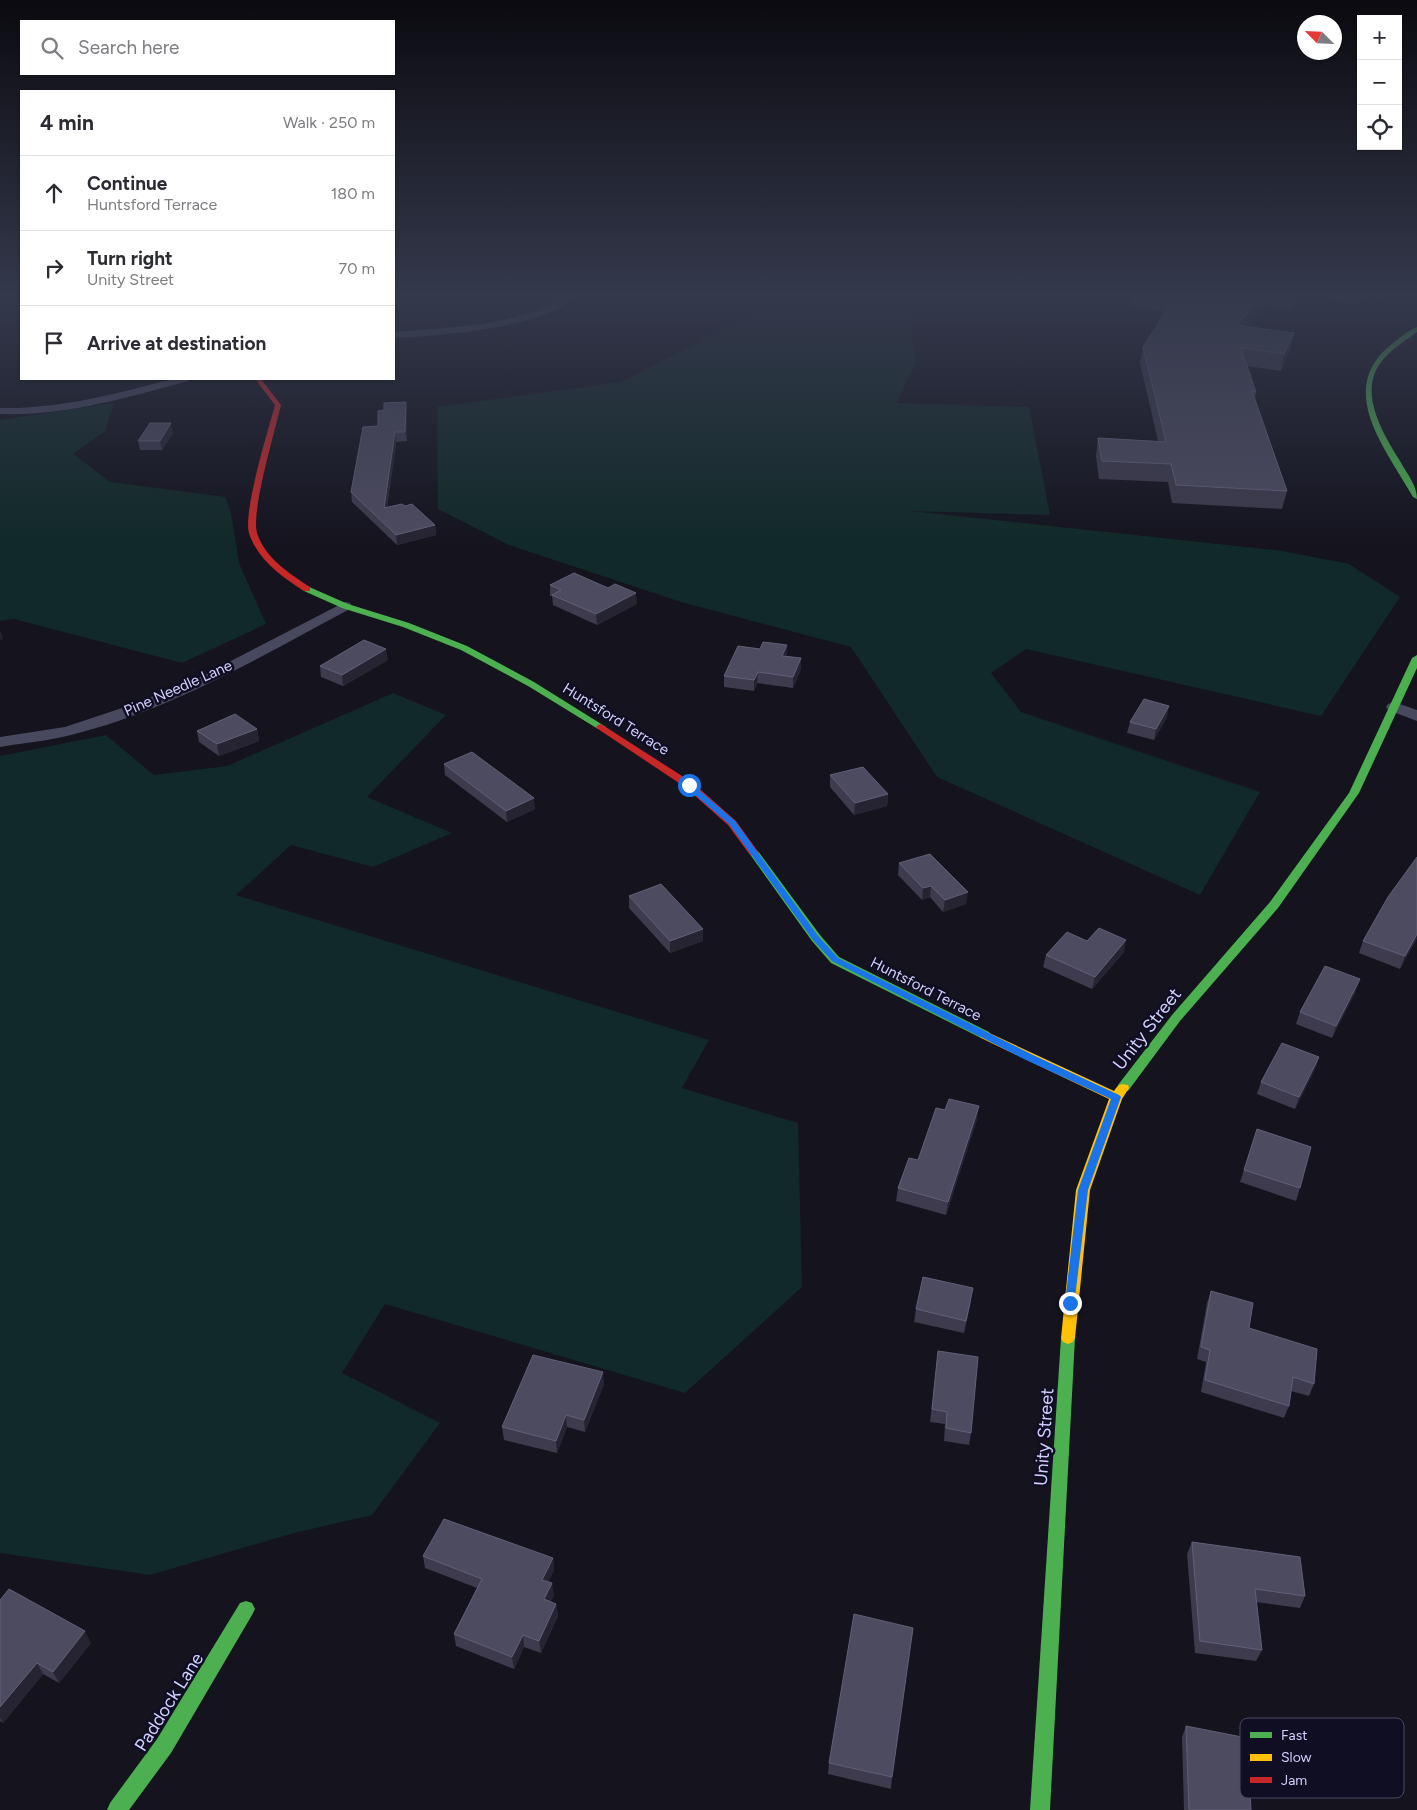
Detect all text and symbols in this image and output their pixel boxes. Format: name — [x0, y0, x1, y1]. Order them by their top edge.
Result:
north arrow — [1297, 15, 1342, 60]
map controls — [1357, 15, 1402, 150]
button: + — [1357, 15, 1402, 60]
search box — [20, 20, 395, 75]
icon: search — [38, 34, 66, 62]
text: Search here — [78, 36, 180, 59]
button: − — [1357, 60, 1402, 105]
button: locate — [1357, 105, 1402, 150]
text: 4 min — [40, 110, 94, 135]
text: Walk · 250 m — [283, 113, 375, 132]
text: Continue — [87, 172, 167, 195]
icon: ahead — [40, 179, 68, 207]
text: 180 m — [331, 184, 375, 203]
text: Huntsford Terrace — [87, 195, 217, 214]
text: Turn right — [87, 247, 173, 270]
icon: right — [40, 254, 68, 282]
text: 70 m — [339, 259, 375, 278]
text: Unity Street — [87, 270, 174, 289]
icon: arrive — [40, 329, 68, 357]
text: Arrive at destination — [87, 332, 266, 355]
street label: Pine Needle Lane — [121, 656, 235, 720]
street label: Huntsford Terrace — [559, 679, 673, 759]
route start — [678, 774, 701, 797]
street label: Huntsford Terrace — [868, 953, 984, 1025]
street label: Unity Street — [1108, 983, 1186, 1074]
route end — [1059, 1292, 1082, 1315]
street label: Unity Street — [1030, 1387, 1058, 1487]
street label: Paddock Lane — [130, 1648, 208, 1755]
legend — [1240, 1718, 1404, 1798]
text: Fast — [1281, 1727, 1307, 1744]
text: Slow — [1281, 1749, 1312, 1766]
text: Jam — [1281, 1772, 1307, 1789]

